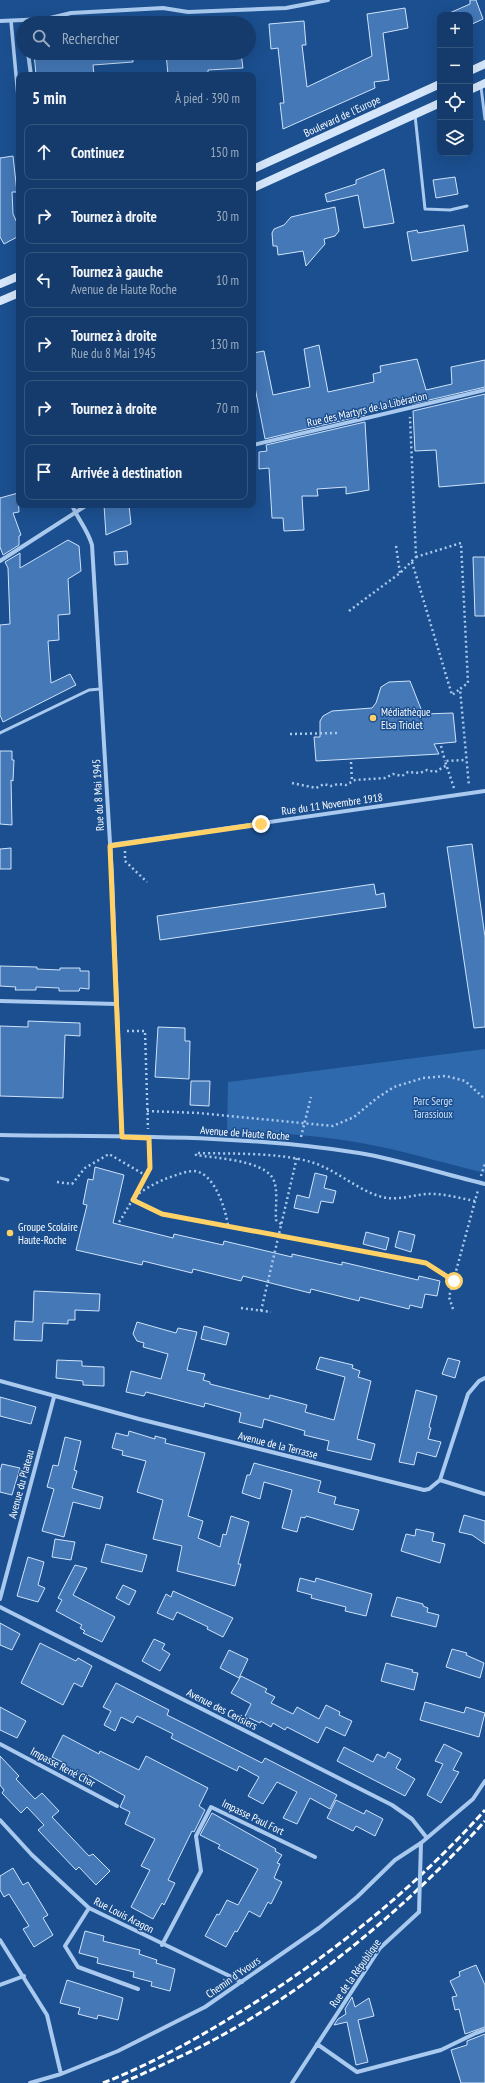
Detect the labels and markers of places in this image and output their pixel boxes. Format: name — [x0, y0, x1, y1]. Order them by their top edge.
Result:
place label: Médiathèque Elsa Triolet — [381, 705, 431, 732]
marker: Médiathèque Elsa Triolet — [368, 713, 378, 723]
place label: Groupe Scolaire Haute-Roche — [18, 1220, 78, 1247]
marker: Groupe Scolaire Haute-Roche — [5, 1228, 15, 1238]

